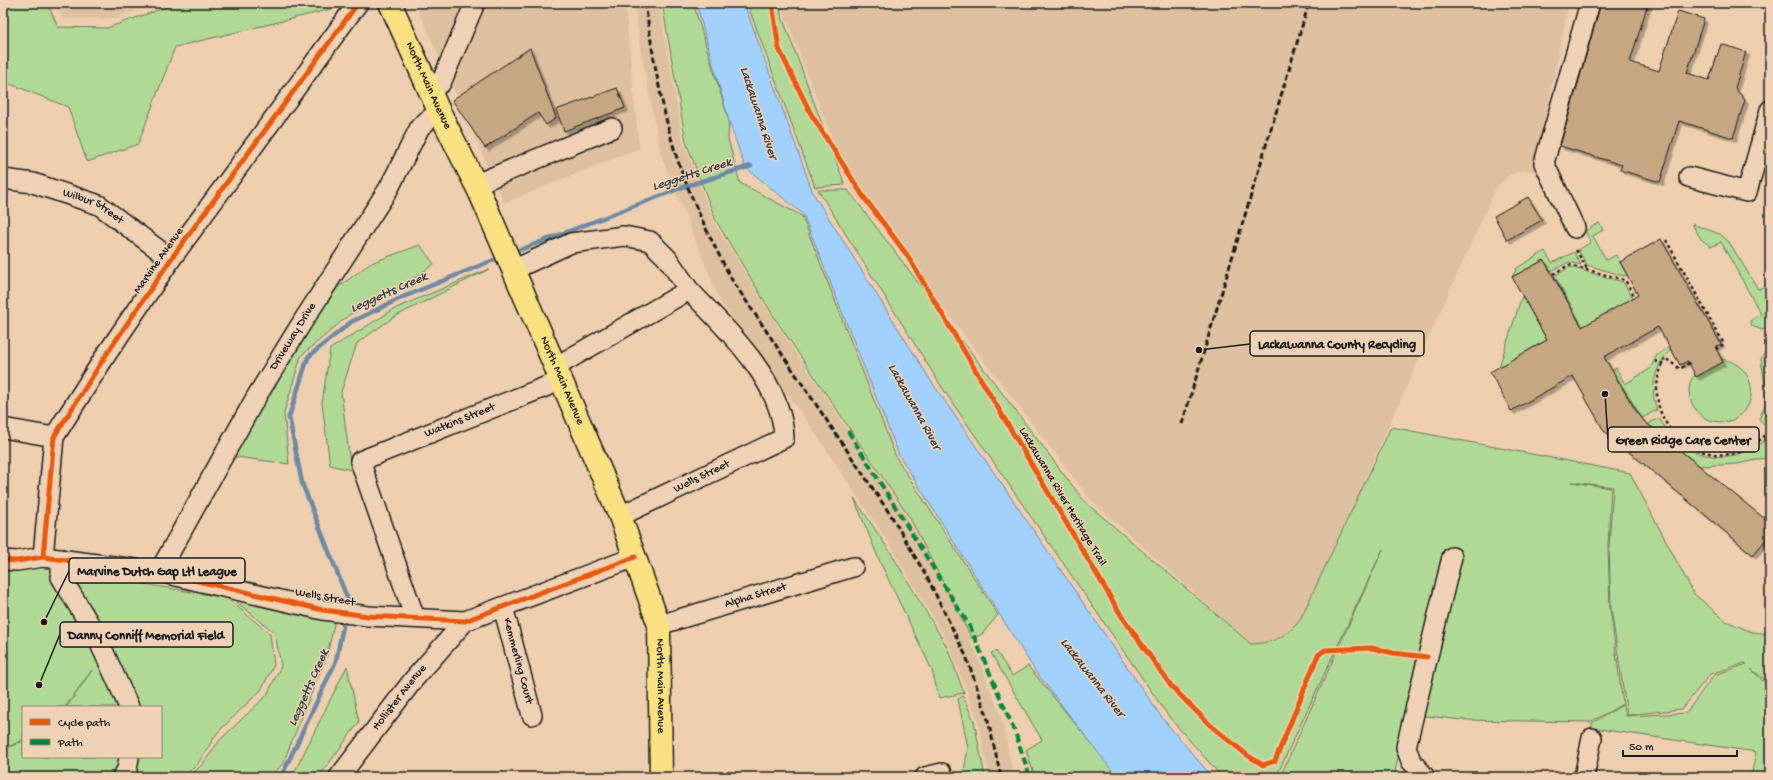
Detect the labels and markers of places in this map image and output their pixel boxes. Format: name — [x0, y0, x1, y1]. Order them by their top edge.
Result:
callout: Lackawanna County Recycling — [1250, 331, 1424, 356]
callout: Green Ridge Care Center — [1608, 427, 1759, 452]
callout: Marvine Dutch Gap Ltl League — [69, 558, 245, 583]
callout: Danny Conniff Memorial Field — [60, 622, 233, 647]

